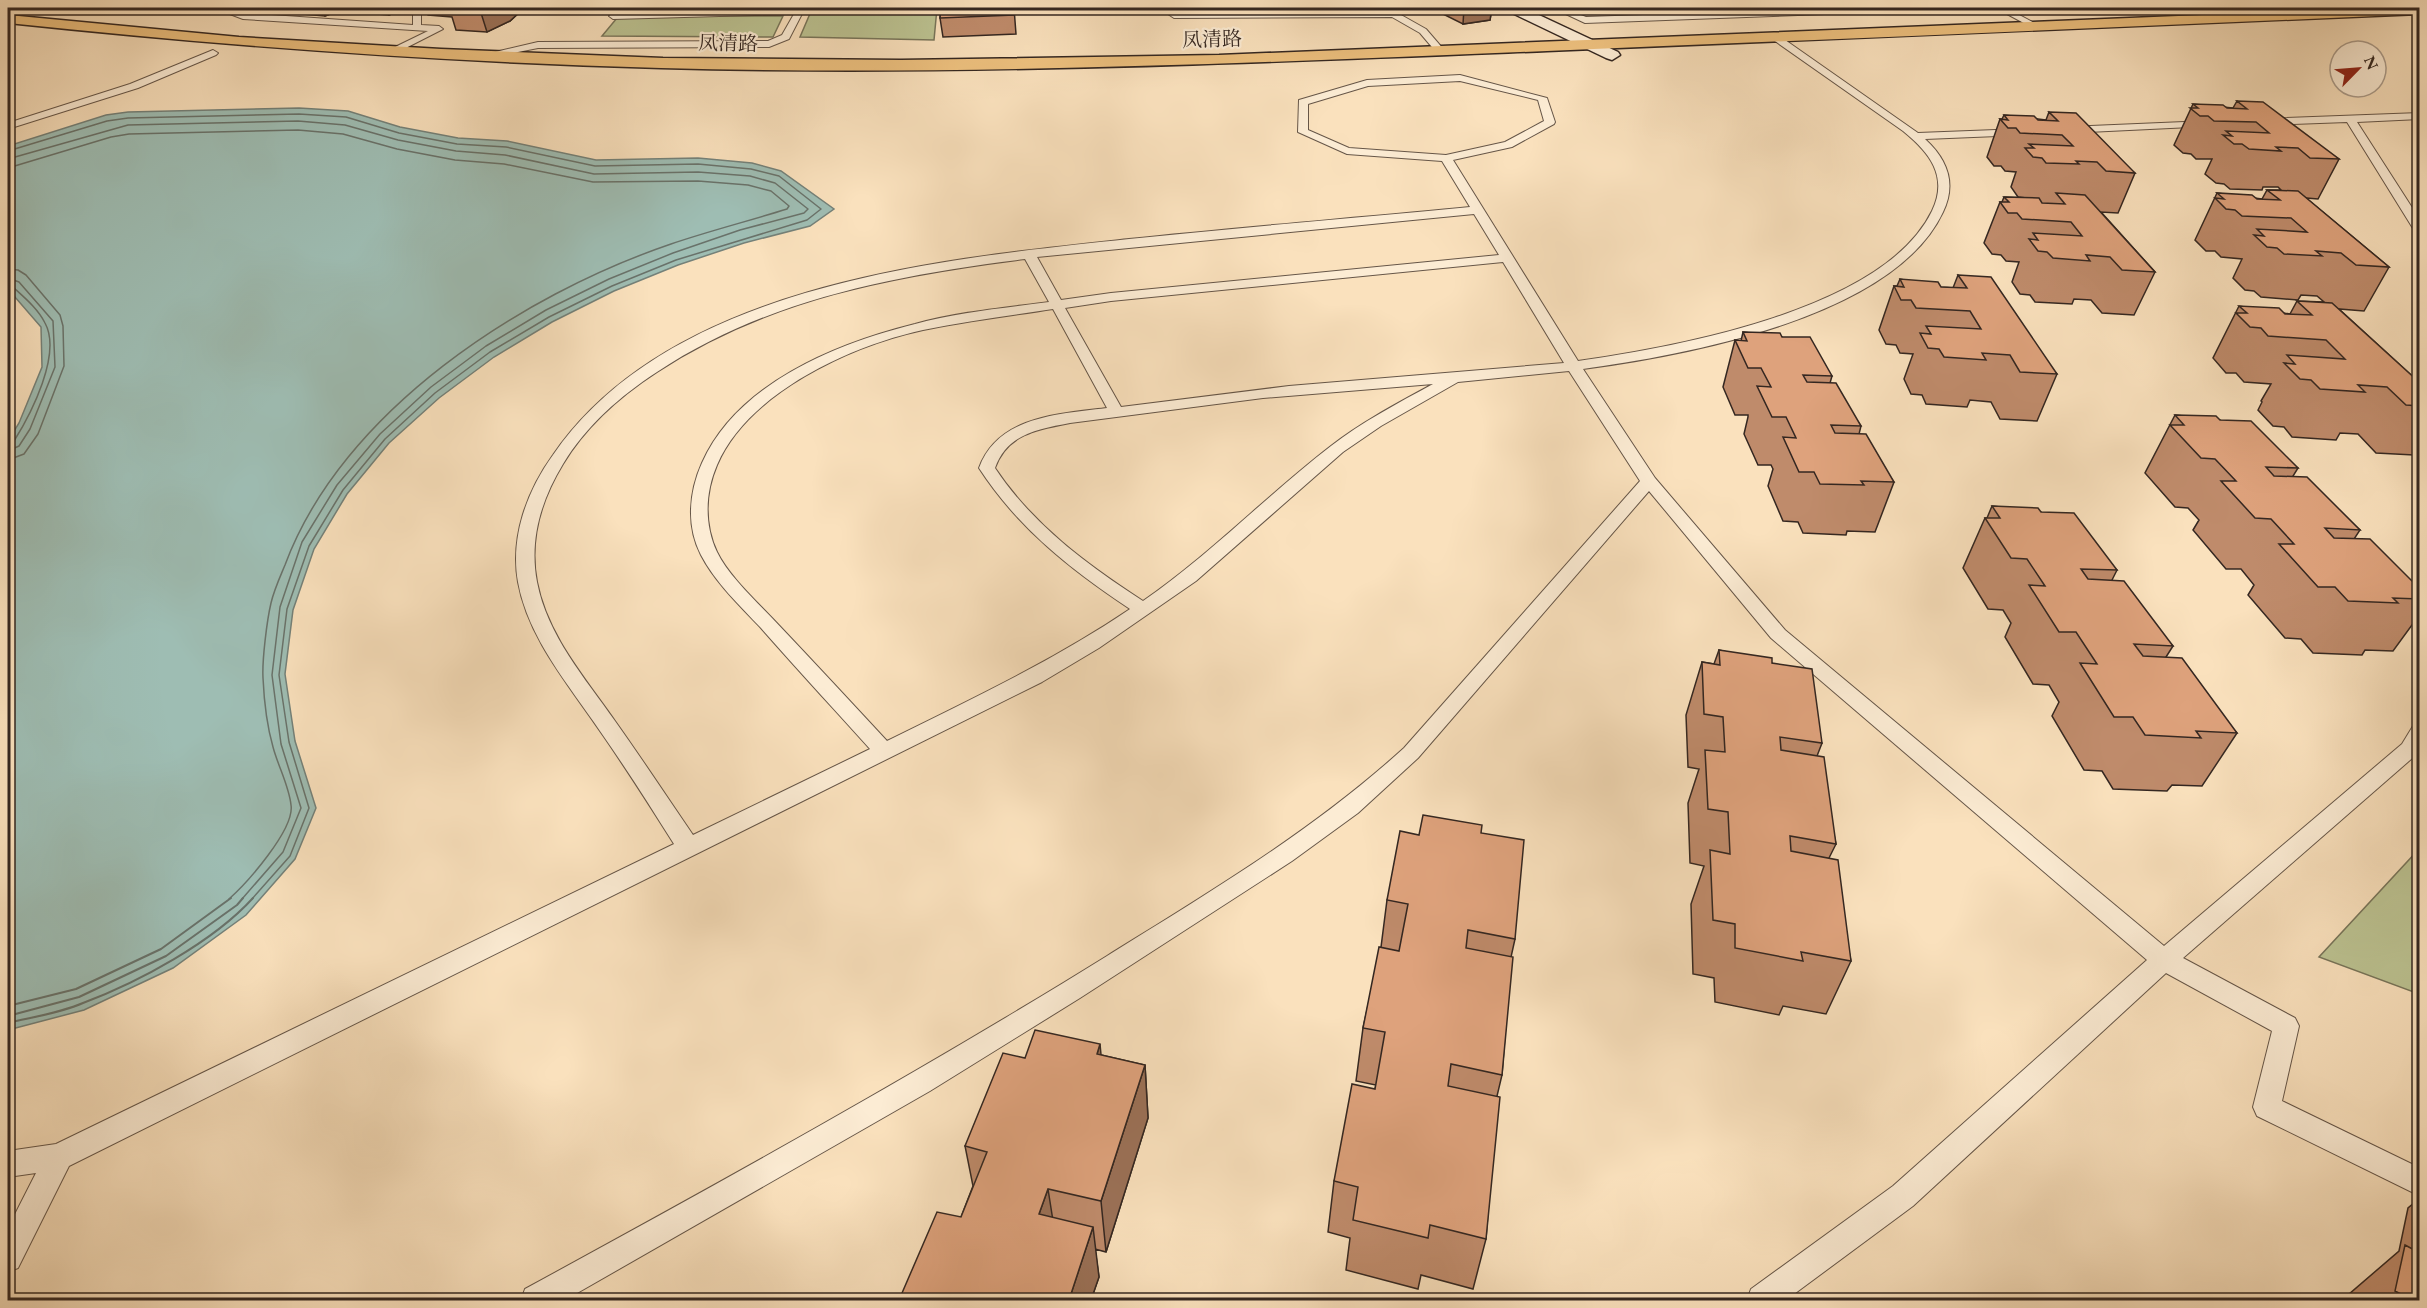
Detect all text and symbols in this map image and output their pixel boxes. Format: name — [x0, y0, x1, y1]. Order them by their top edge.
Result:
street label: 凤清路 — [1182, 25, 1242, 53]
street label: 凤清路 — [698, 29, 758, 57]
north arrow — [2328, 39, 2388, 99]
text: N — [2359, 53, 2383, 73]

